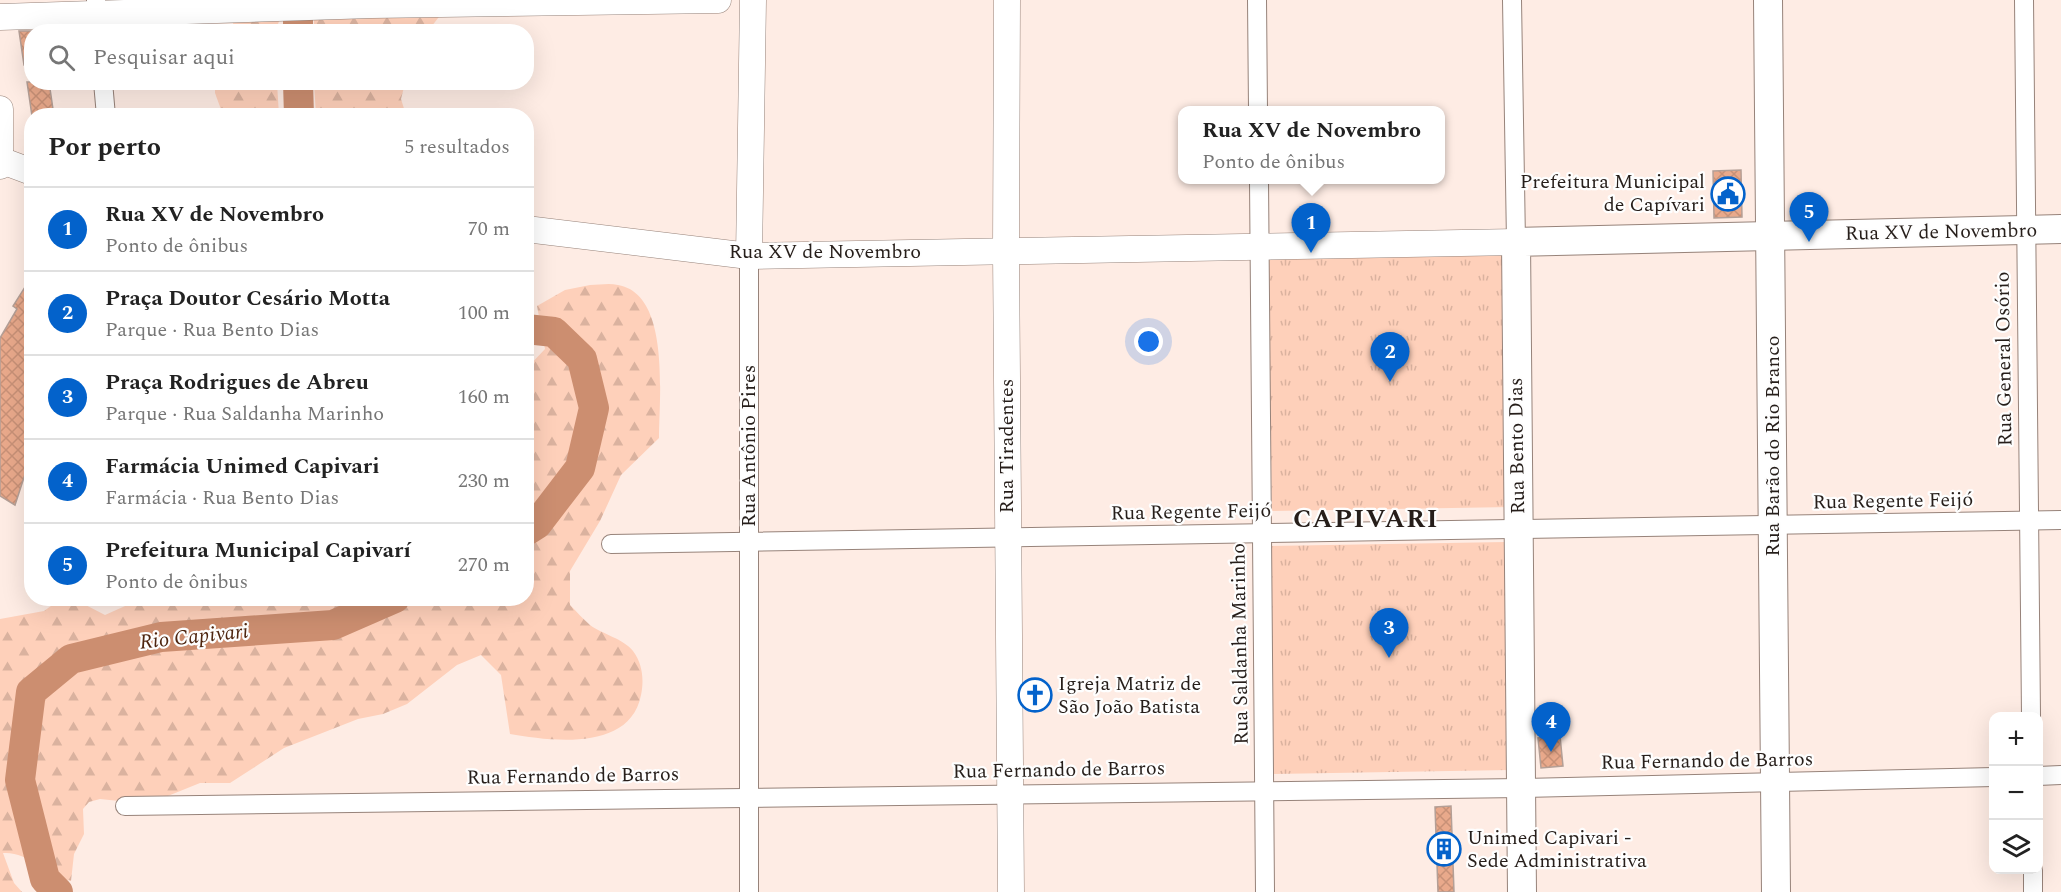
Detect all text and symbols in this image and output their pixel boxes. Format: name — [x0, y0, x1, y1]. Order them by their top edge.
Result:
search box — [24, 24, 534, 90]
icon: search — [45, 41, 78, 74]
text: Pesquisar aqui — [93, 41, 235, 74]
popup — [1178, 106, 1445, 184]
text: Rua XV de Novembro — [1202, 114, 1421, 147]
text: Por perto — [48, 127, 161, 167]
text: 5 resultados — [404, 132, 510, 162]
text: Ponto de ônibus — [1202, 147, 1345, 177]
place label: Prefeitura Municipal de Capívari — [1520, 167, 1705, 220]
public building icon: Prefeitura Municipal de Capívari — [1710, 176, 1746, 212]
pin: 5 — [1790, 192, 1828, 242]
text: Rua XV de Novembro — [105, 198, 324, 231]
pin: 1 — [1292, 204, 1330, 253]
text: 1 — [62, 214, 73, 244]
text: 70 m — [468, 214, 510, 244]
street label: Rua XV de Novembro — [1845, 215, 2037, 249]
text: Ponto de ônibus — [105, 231, 248, 261]
street label: Rua XV de Novembro — [729, 237, 921, 267]
street label: Rua General Osório — [1987, 271, 2021, 447]
text: Praça Doutor Cesário Motta — [105, 282, 390, 315]
text: 2 — [62, 298, 73, 328]
text: 100 m — [458, 298, 510, 328]
text: Parque · Rua Bento Dias — [105, 315, 319, 345]
your location — [1134, 327, 1163, 356]
pin: 2 — [1370, 332, 1410, 382]
street label: Rua Barão do Rio Branco — [1758, 335, 1788, 557]
street label: Rua Antônio Pires — [734, 365, 764, 527]
text: Praça Rodrigues de Abreu — [105, 366, 369, 399]
street label: Rua Bento Dias — [1501, 377, 1533, 515]
street label: Rua Tiradentes — [992, 379, 1022, 513]
text: 3 — [62, 382, 73, 412]
text: 160 m — [458, 382, 510, 412]
text: Parque · Rua Saldanha Marinho — [105, 399, 384, 429]
text: Farmácia Unimed Capivari — [105, 450, 380, 483]
text: 4 — [62, 466, 73, 496]
text: 230 m — [458, 466, 510, 496]
text: Farmácia · Rua Bento Dias — [105, 483, 339, 513]
street label: Rua Regente Feijó — [1812, 485, 1974, 517]
street label: Rua Regente Feijó — [1110, 496, 1272, 528]
district label: CAPIVARI — [1293, 499, 1439, 539]
text: Prefeitura Municipal Capivarí — [105, 534, 411, 567]
street label: Rua Saldanha Marinho — [1223, 543, 1257, 745]
text: 5 — [62, 550, 73, 580]
text: 270 m — [458, 550, 510, 580]
text: Ponto de ônibus — [105, 567, 248, 597]
pin: 3 — [1370, 608, 1408, 658]
water label: Rio Capivari — [138, 615, 250, 659]
place label: Igreja Matriz de São João Batista — [1058, 669, 1201, 722]
church icon: Igreja Matriz de São João Batista — [1017, 677, 1053, 713]
pin: 4 — [1532, 702, 1570, 752]
map controls — [1989, 712, 2043, 874]
button: + — [1989, 712, 2043, 766]
street label: Rua Fernando de Barros — [1600, 744, 1814, 778]
street label: Rua Fernando de Barros — [952, 753, 1166, 787]
street label: Rua Fernando de Barros — [466, 759, 680, 793]
button: − — [1989, 766, 2043, 820]
button: layers — [1989, 820, 2043, 874]
place label: Unimed Capivari - Sede Administrativa — [1467, 823, 1647, 876]
building icon: Unimed Capivari - Sede Administrativa — [1426, 831, 1462, 867]

